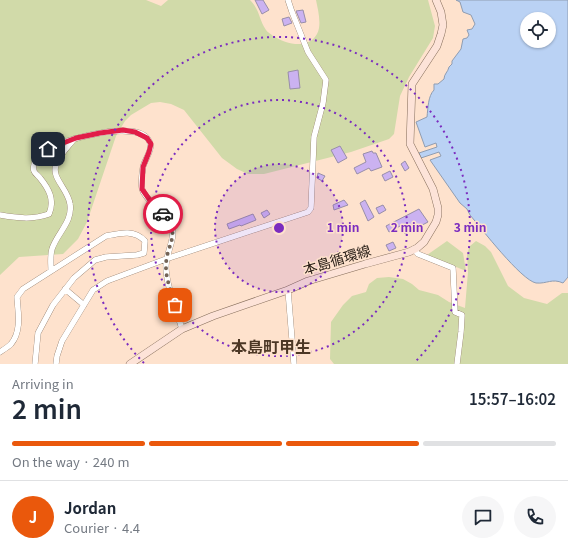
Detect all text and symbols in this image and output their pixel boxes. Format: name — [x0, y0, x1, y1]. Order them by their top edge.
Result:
map controls — [520, 12, 556, 48]
button: locate — [520, 12, 556, 48]
pin — [31, 132, 65, 166]
icon: home — [37, 138, 59, 160]
courier — [143, 194, 183, 234]
icon: car — [152, 203, 174, 225]
text: 1 min — [327, 218, 359, 235]
text: 2 min — [391, 218, 423, 235]
text: 3 min — [454, 218, 486, 235]
centre of rings — [272, 221, 286, 235]
street label: 本島循環線 — [300, 239, 373, 279]
pin — [158, 288, 192, 322]
icon: bag — [164, 294, 186, 316]
district label: 本島町甲生 — [231, 334, 311, 358]
text: Arriving in — [12, 374, 74, 393]
text: 15:57–16:02 — [469, 388, 556, 409]
text: 2 min — [12, 389, 82, 426]
text: On the way · 240 m — [12, 452, 129, 471]
button: chat — [462, 496, 504, 538]
button: phone — [514, 496, 556, 538]
text: Jordan — [64, 497, 116, 518]
text: J — [29, 506, 37, 527]
text: Courier · 4.4 — [64, 518, 140, 537]

